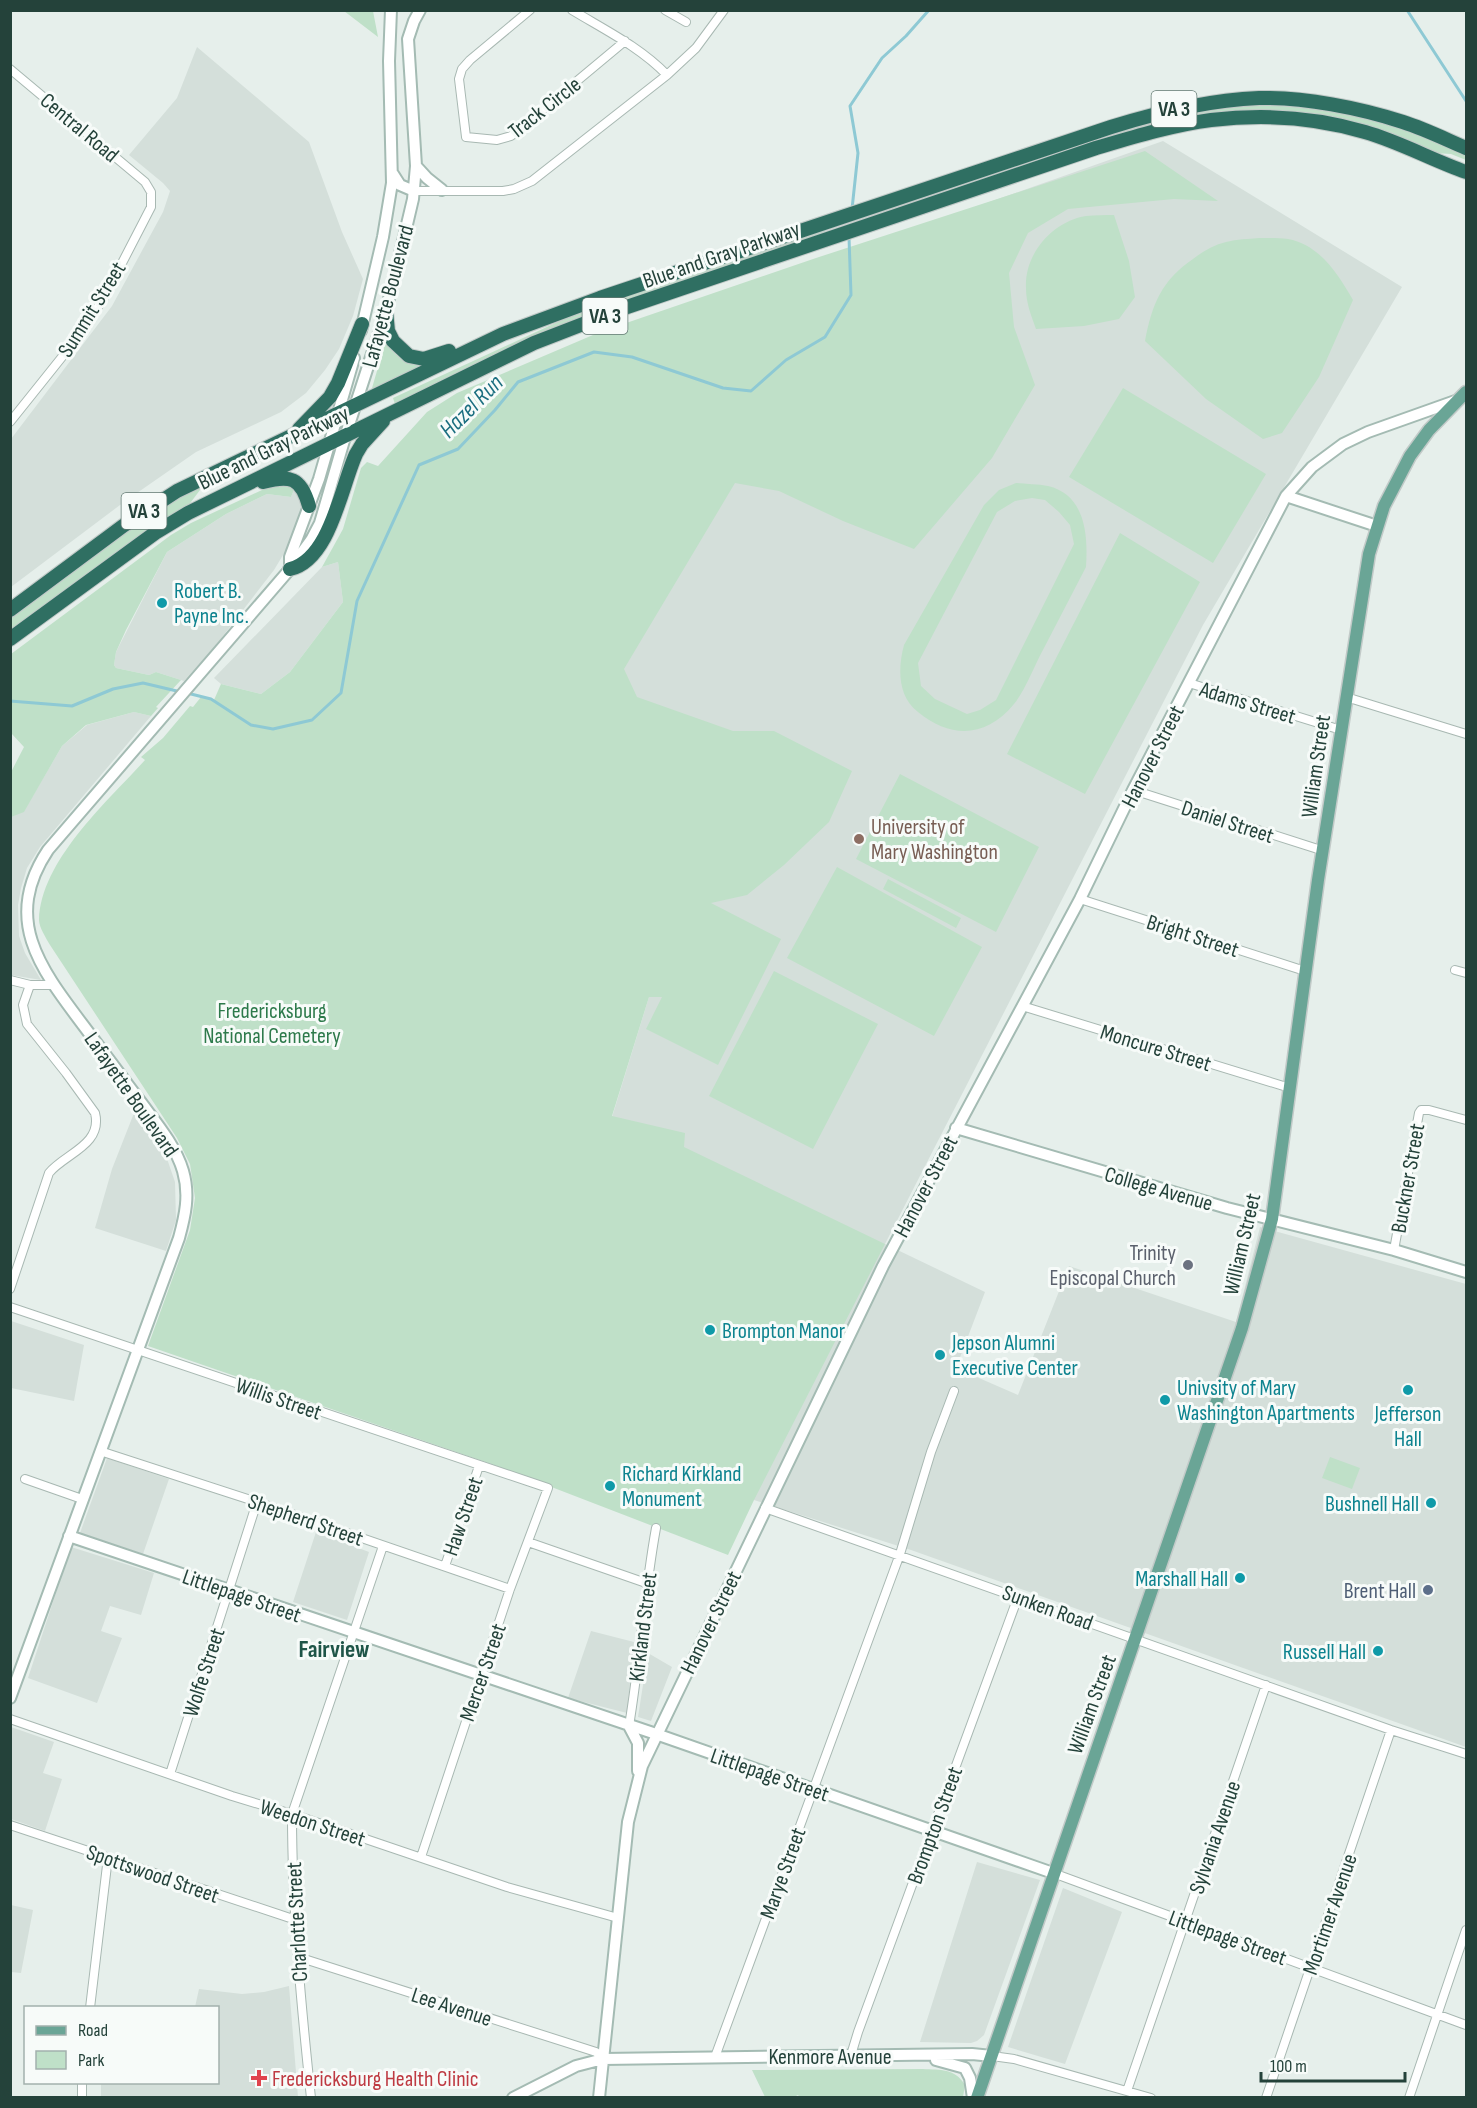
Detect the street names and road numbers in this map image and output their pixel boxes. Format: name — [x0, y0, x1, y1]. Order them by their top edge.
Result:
street label: Track Circle — [503, 71, 587, 145]
street label: Central Road — [34, 88, 124, 169]
road number: VA 3 — [1152, 91, 1196, 127]
street label: Blue and Gray Parkway — [639, 216, 804, 295]
street label: Lafayette Boulevard — [356, 222, 420, 371]
street label: Summit Street — [52, 257, 132, 363]
road number: VA 3 — [582, 298, 628, 334]
street label: Blue and Gray Parkway — [194, 400, 354, 497]
road number: VA 3 — [122, 493, 166, 529]
street label: Adams Street — [1195, 676, 1299, 731]
street label: Hanover Street — [1116, 701, 1191, 812]
street label: William Street — [1296, 713, 1337, 819]
street label: Daniel Street — [1178, 795, 1277, 850]
street label: Bright Street — [1143, 909, 1242, 964]
street label: Moncure Street — [1097, 1019, 1214, 1078]
street label: Lafayette Boulevard — [78, 1027, 184, 1163]
street label: Buckner Street — [1386, 1121, 1431, 1235]
street label: Hanover Street — [888, 1131, 965, 1242]
street label: College Avenue — [1101, 1161, 1216, 1218]
street label: William Street — [1218, 1191, 1267, 1298]
street label: Willis Street — [232, 1372, 325, 1427]
street label: Haw Street — [437, 1473, 490, 1560]
street label: Shepherd Street — [244, 1488, 367, 1553]
street label: Littlepage Street — [179, 1564, 305, 1629]
street label: Hanover Street — [675, 1566, 748, 1679]
street label: Kirkland Street — [623, 1571, 664, 1683]
street label: Sunken Road — [998, 1580, 1097, 1637]
street label: Mercer Street — [454, 1620, 513, 1725]
street label: Wolfe Street — [177, 1624, 232, 1720]
street label: William Street — [1062, 1651, 1123, 1758]
street label: Littlepage Street — [707, 1743, 833, 1808]
street label: Brompton Street — [902, 1763, 969, 1888]
street label: Sylvania Avenue — [1183, 1777, 1247, 1898]
street label: Weedon Street — [256, 1794, 369, 1853]
street label: Marye Street — [754, 1824, 812, 1923]
street label: Spottswood Street — [83, 1839, 223, 1910]
street label: Mortimer Avenue — [1297, 1850, 1364, 1979]
street label: Charlotte Street — [281, 1861, 314, 1983]
street label: Littlepage Street — [1165, 1905, 1290, 1972]
street label: Lee Avenue — [408, 1982, 495, 2033]
street label: Kenmore Avenue — [768, 2044, 892, 2071]

